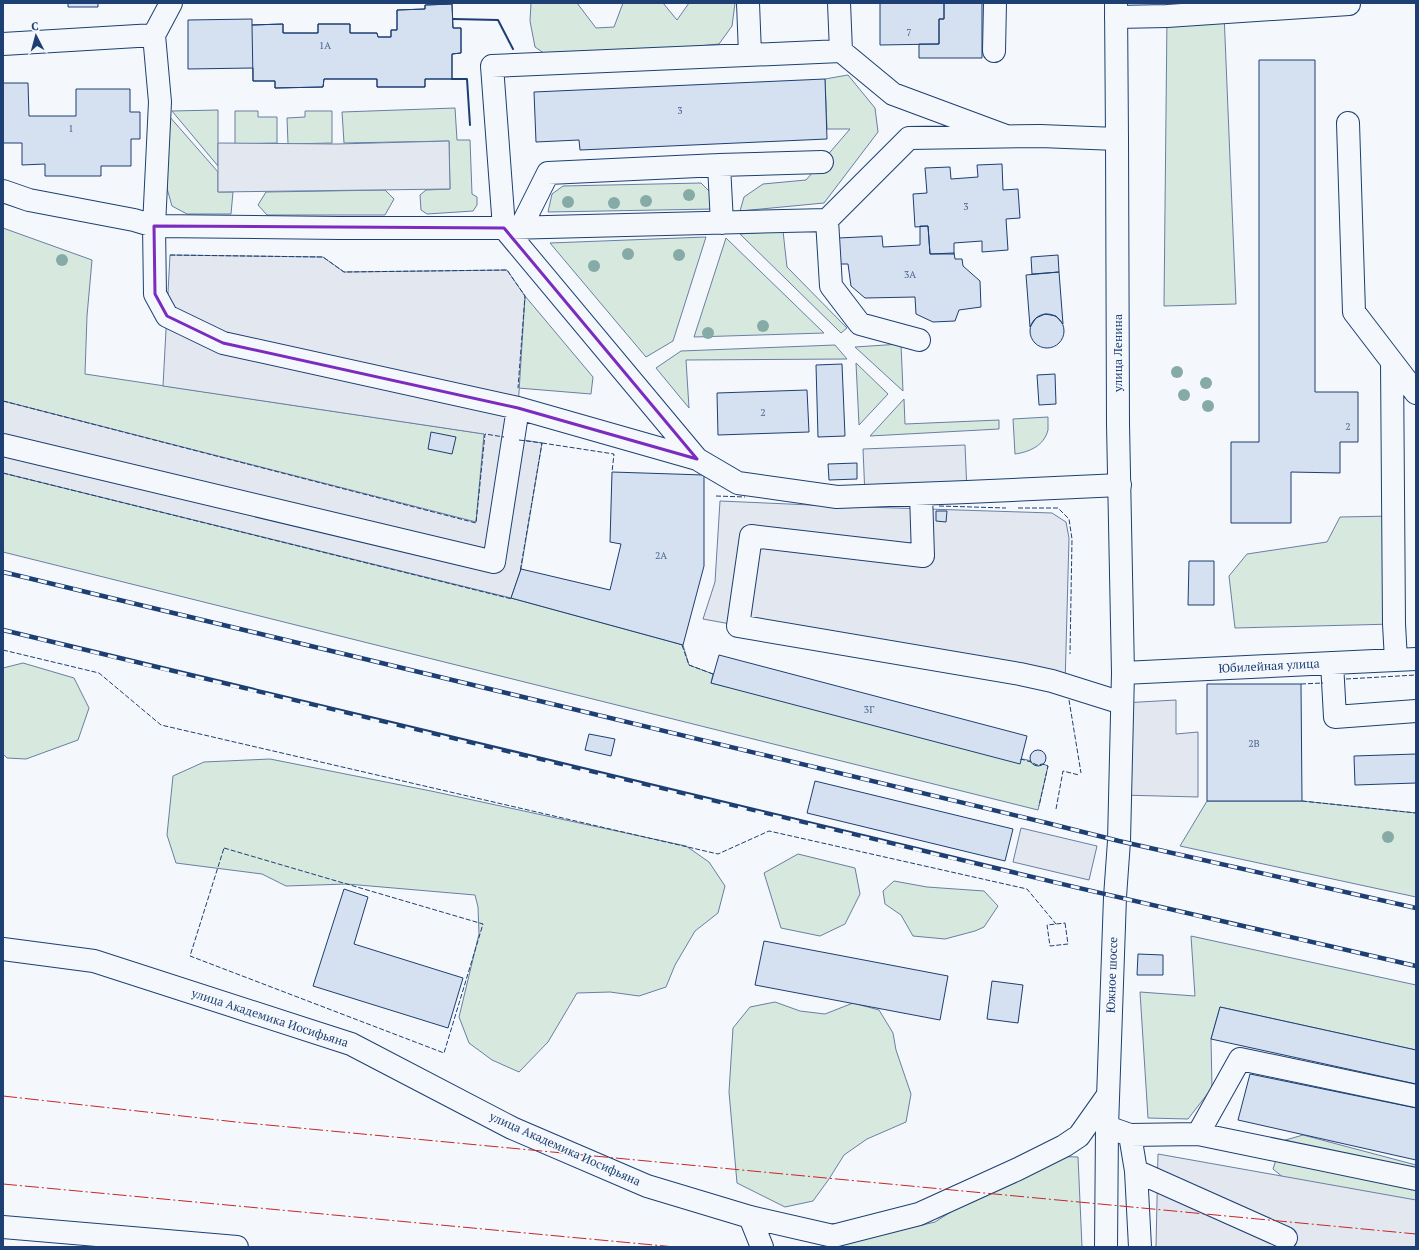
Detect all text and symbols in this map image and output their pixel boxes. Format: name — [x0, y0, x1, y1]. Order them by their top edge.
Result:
north arrow — [16, 16, 56, 56]
text: С — [31, 19, 39, 33]
house number: 7 — [906, 26, 912, 39]
house number: 1А — [319, 39, 331, 52]
house number: 3 — [677, 104, 683, 117]
house number: 1 — [68, 122, 74, 135]
house number: 3 — [963, 200, 969, 213]
house number: 3А — [904, 268, 916, 281]
street label: улица Ленина — [1110, 314, 1125, 393]
house number: 2 — [760, 406, 766, 419]
house number: 2 — [1345, 420, 1351, 433]
house number: 2А — [655, 549, 667, 562]
street label: Юбилейная улица — [1218, 655, 1320, 676]
house number: 3Г — [864, 703, 874, 716]
house number: 2В — [1248, 737, 1260, 750]
street label: Южное шоссе — [1103, 937, 1120, 1013]
street label: улица Академика Иосифьяна — [189, 985, 350, 1050]
street label: улица Академика Иосифьяна — [486, 1108, 643, 1189]

